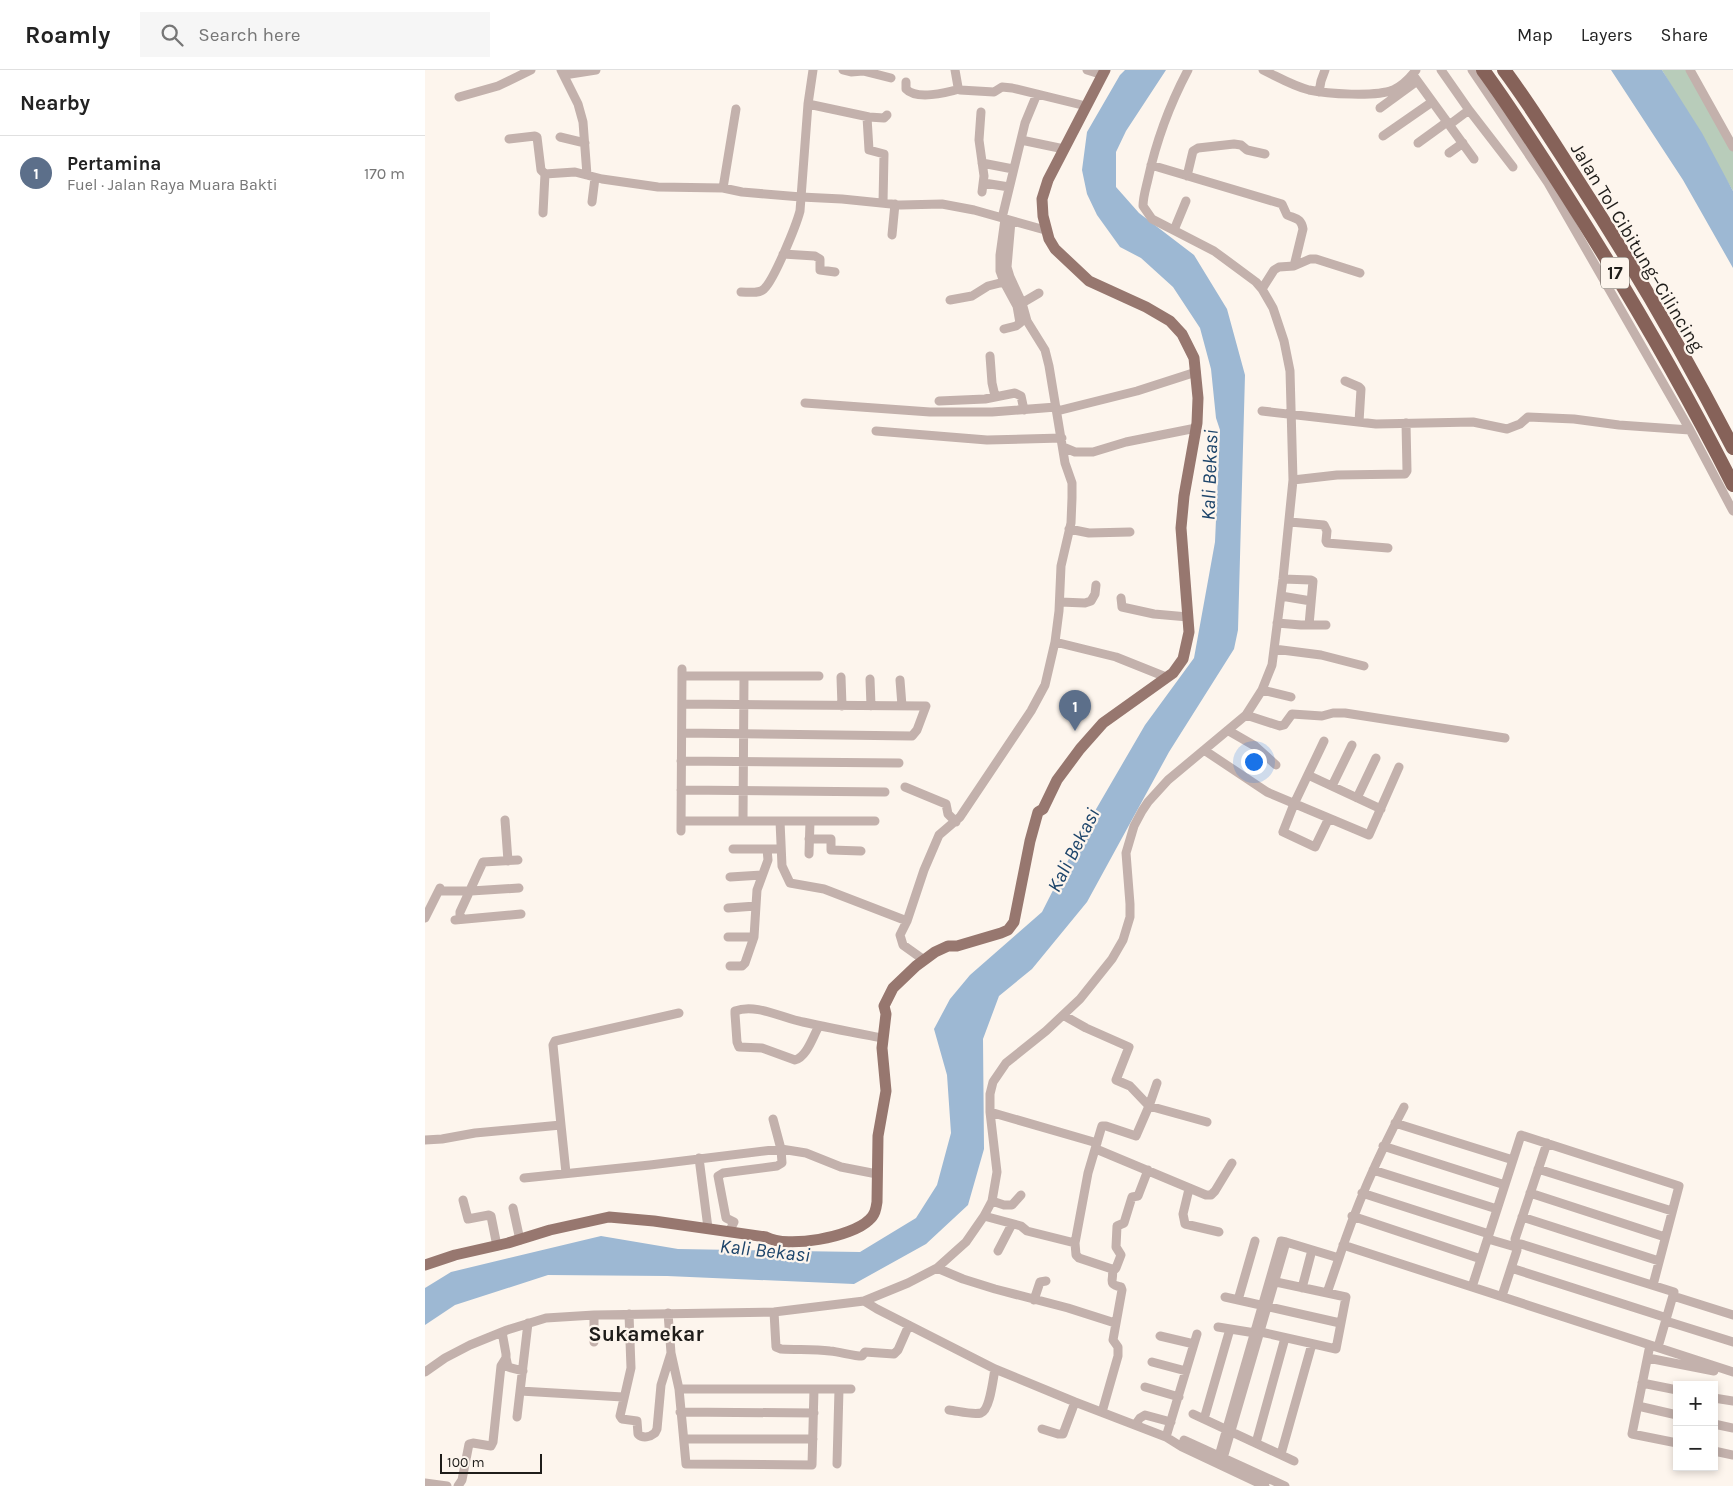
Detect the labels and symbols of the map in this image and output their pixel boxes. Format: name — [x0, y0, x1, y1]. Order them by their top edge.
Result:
street label: Jalan Tol Cibitung–Cilincing — [1566, 139, 1708, 356]
road number: 17 — [1601, 258, 1629, 288]
water label: Kali Bekasi — [1196, 429, 1223, 521]
pin: 1 — [1059, 690, 1091, 731]
your location — [1241, 749, 1267, 775]
water label: Kali Bekasi — [1042, 804, 1104, 896]
water label: Kali Bekasi — [718, 1234, 812, 1267]
district label: Sukamekar — [588, 1322, 704, 1346]
scale bar — [440, 1451, 543, 1474]

